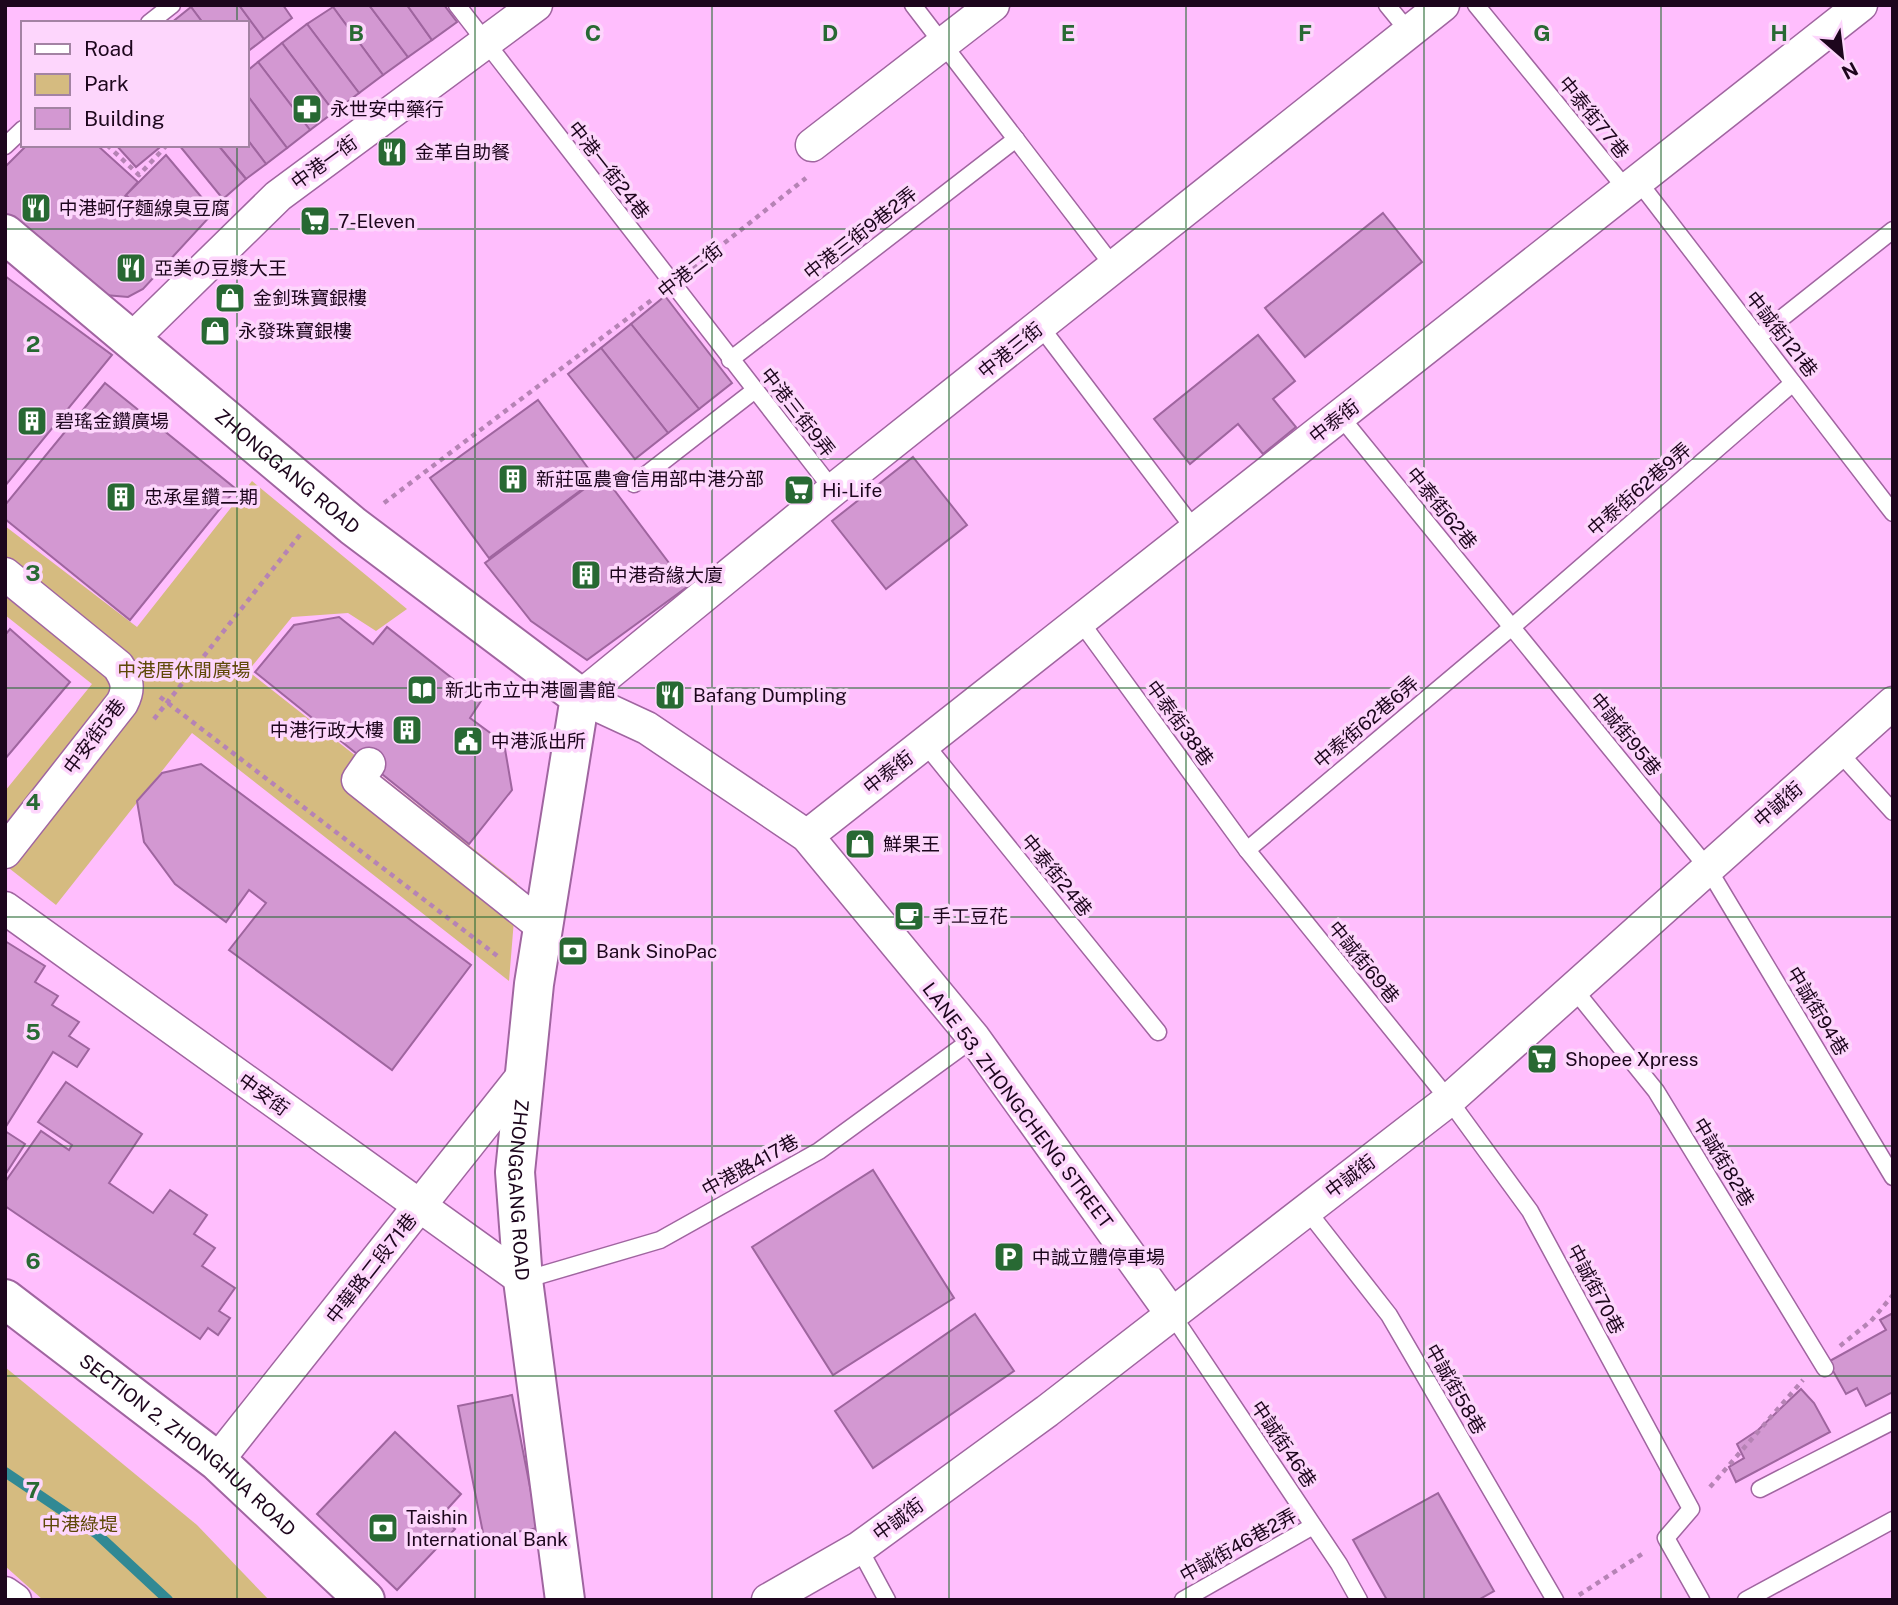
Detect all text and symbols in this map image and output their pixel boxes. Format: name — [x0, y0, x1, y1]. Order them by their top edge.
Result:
text: B — [348, 19, 364, 46]
text: C — [585, 19, 601, 46]
text: D — [822, 19, 838, 46]
text: E — [1061, 19, 1075, 46]
text: F — [1298, 19, 1312, 46]
text: G — [1533, 19, 1551, 46]
text: H — [1770, 19, 1788, 46]
legend — [21, 21, 248, 147]
north arrow — [1807, 21, 1877, 91]
text: Road — [84, 36, 134, 61]
text: N — [1838, 58, 1862, 84]
text: Park — [84, 71, 129, 96]
street label: 中泰街77巷 — [1554, 72, 1634, 162]
pharmacy icon: 永世安中藥行 — [290, 92, 324, 126]
place label: 永世安中藥行 — [330, 98, 444, 120]
text: Building — [84, 106, 165, 131]
street label: 中港一街24巷 — [564, 117, 654, 223]
street label: 中港一街 — [287, 131, 361, 193]
restaurant icon: 金革自助餐 — [375, 135, 409, 169]
place label: 金革自助餐 — [415, 141, 510, 163]
street label: 中港三街9巷2弄 — [799, 182, 921, 284]
restaurant icon: 中港蚵仔麵線臭豆腐 — [19, 191, 53, 225]
place label: 中港蚵仔麵線臭豆腐 — [59, 197, 230, 219]
supermarket icon: 7-Eleven — [298, 204, 332, 238]
place label: 7-Eleven — [338, 210, 415, 232]
street label: 中港二街 — [653, 238, 727, 302]
restaurant icon: 亞美の豆漿大王 — [114, 251, 148, 285]
place label: 亞美の豆漿大王 — [154, 257, 287, 279]
shop icon: 金釗珠寶銀樓 — [213, 281, 247, 315]
place label: 金釗珠寶銀樓 — [253, 287, 367, 309]
street label: 中誠街121巷 — [1742, 287, 1822, 381]
shop icon: 永發珠寶銀樓 — [198, 314, 232, 348]
street label: 中港三街 — [974, 318, 1046, 382]
place label: 永發珠寶銀樓 — [238, 320, 352, 342]
text: 2 — [26, 330, 40, 357]
street label: 中港三街9弄 — [756, 363, 840, 461]
street label: 中泰街 — [1305, 395, 1363, 447]
building icon: 碧瑤金鑽廣場 — [15, 404, 49, 438]
street label: ZHONGGANG ROAD — [211, 404, 364, 538]
place label: 碧瑤金鑽廣場 — [55, 410, 169, 432]
street label: 中泰街62巷9弄 — [1583, 438, 1695, 540]
building icon: 新莊區農會信用部中港分部 — [496, 462, 530, 496]
street label: 中泰街62巷 — [1402, 463, 1482, 553]
place label: 新莊區農會信用部中港分部 — [536, 468, 764, 490]
supermarket icon: Hi-Life — [782, 473, 816, 507]
place label: Hi-Life — [822, 479, 882, 501]
building icon: 忠承星鑽二期 — [104, 480, 138, 514]
place label: 忠承星鑽二期 — [144, 486, 258, 508]
building icon: 中港奇緣大廈 — [569, 558, 603, 592]
text: 3 — [25, 559, 41, 586]
place label: 中港奇緣大廈 — [609, 564, 723, 586]
park label: 中港厝休閒廣場 — [117, 659, 251, 681]
street label: 中泰街62巷6弄 — [1309, 672, 1423, 772]
library icon: 新北市立中港圖書館 — [405, 673, 439, 707]
street label: 中泰街38巷 — [1142, 676, 1218, 770]
restaurant icon: Bafang Dumpling — [653, 678, 687, 712]
place label: 新北市立中港圖書館 — [445, 679, 616, 701]
place label: Bafang Dumpling — [693, 684, 847, 706]
street label: 中誠街95巷 — [1586, 688, 1666, 780]
street label: 中安街5巷 — [59, 694, 129, 778]
building icon: 中港行政大樓 — [390, 713, 424, 747]
place label: 中港行政大樓 — [270, 719, 384, 741]
public building icon: 中港派出所 — [451, 724, 485, 758]
place label: 中港派出所 — [491, 730, 586, 752]
street label: 中泰街 — [859, 746, 917, 798]
street label: 中誠街 — [1749, 777, 1807, 831]
text: 4 — [25, 788, 41, 815]
shop icon: 鮮果王 — [843, 827, 877, 861]
street label: 中泰街24巷 — [1017, 829, 1097, 921]
place label: 鮮果王 — [883, 833, 940, 855]
cafe icon: 手工豆花 — [892, 899, 926, 933]
place label: 手工豆花 — [932, 905, 1008, 927]
street label: 中誠街69巷 — [1324, 916, 1404, 1008]
bank icon: Bank SinoPac — [556, 934, 590, 968]
place label: Bank SinoPac — [596, 940, 717, 962]
street label: 中誠街94巷 — [1783, 963, 1853, 1059]
street label: LANE 53, ZHONGCHENG STREET — [918, 978, 1118, 1232]
text: 5 — [25, 1018, 41, 1045]
supermarket icon: Shopee Xpress — [1525, 1042, 1559, 1076]
place label: Shopee Xpress — [1565, 1048, 1698, 1070]
street label: 中安街 — [234, 1068, 294, 1120]
street label: ZHONGGANG ROAD — [504, 1098, 534, 1281]
street label: 中誠街82巷 — [1689, 1114, 1759, 1210]
street label: 中港路417巷 — [698, 1129, 802, 1201]
street label: 中誠街 — [1321, 1150, 1379, 1202]
street label: 中華路二段71巷 — [321, 1209, 421, 1327]
parking icon: 中誠立體停車場 — [992, 1240, 1026, 1274]
street label: 中誠街70巷 — [1563, 1240, 1629, 1338]
place label: 中誠立體停車場 — [1032, 1246, 1165, 1268]
text: 6 — [25, 1247, 41, 1274]
street label: 中誠街58巷 — [1421, 1340, 1491, 1438]
street label: SECTION 2, ZHONGHUA ROAD — [75, 1349, 300, 1540]
street label: 中誠街46巷 — [1247, 1396, 1321, 1492]
text: 7 — [26, 1476, 40, 1503]
street label: 中誠街 — [868, 1493, 928, 1545]
street label: 中誠街46巷2弄 — [1176, 1504, 1300, 1586]
place label: Taishin International Bank — [406, 1506, 568, 1550]
bank icon: Taishin International Bank — [366, 1511, 400, 1545]
park label: 中港綠堤 — [42, 1513, 118, 1535]

